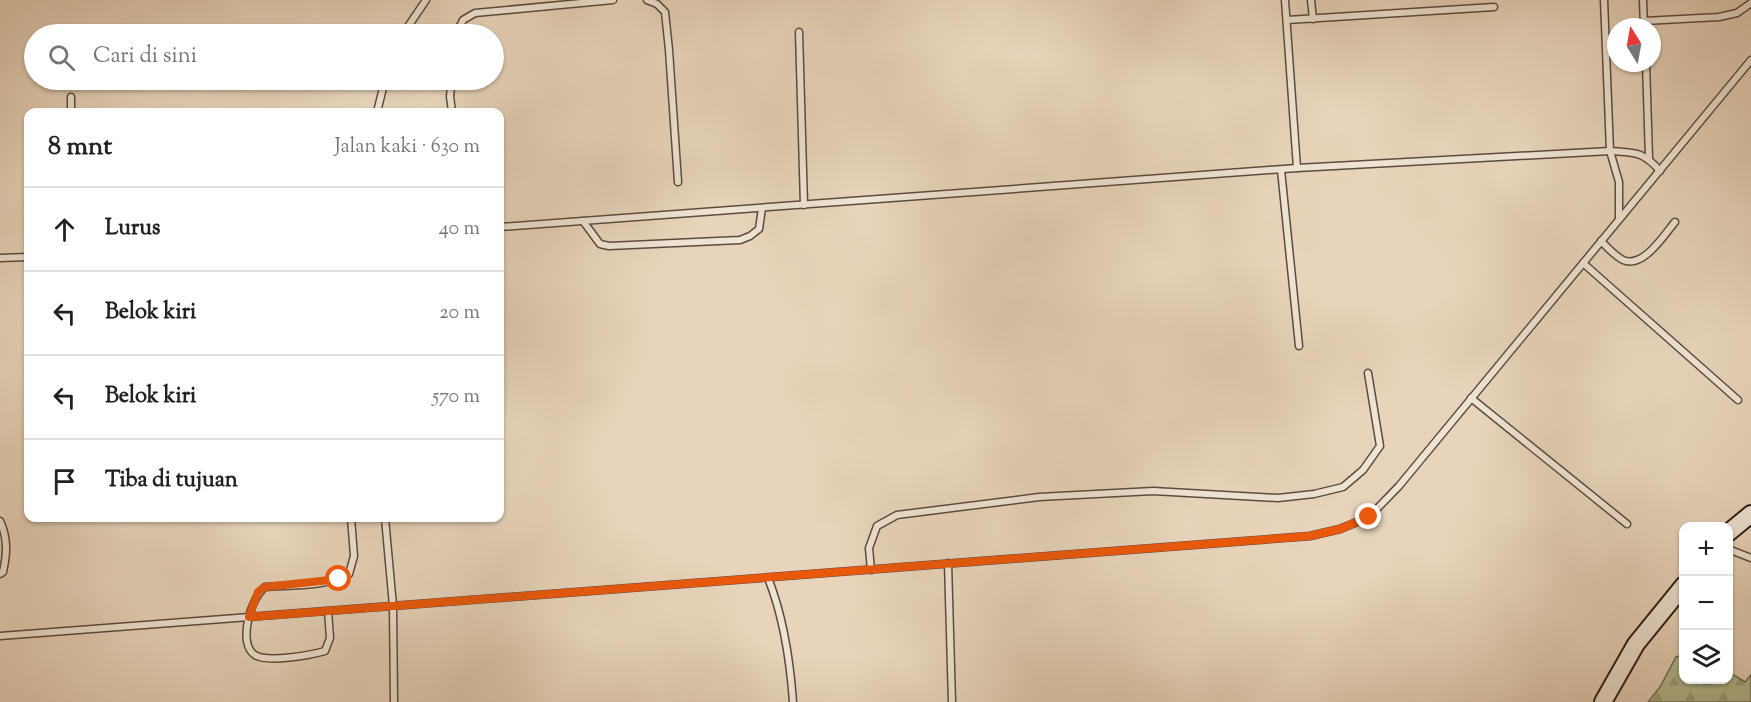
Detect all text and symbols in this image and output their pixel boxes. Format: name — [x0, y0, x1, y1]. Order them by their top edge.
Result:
north arrow — [1607, 18, 1661, 72]
search box — [24, 24, 504, 90]
icon: search — [45, 41, 78, 74]
text: Cari di sini — [93, 41, 197, 73]
text: 8 mnt — [48, 129, 112, 166]
text: Jalan kaki · 630 m — [335, 133, 480, 162]
icon: ahead — [48, 213, 81, 246]
text: Lurus — [105, 213, 161, 245]
text: 40 m — [439, 215, 480, 244]
icon: left — [48, 297, 81, 330]
text: Belok kiri — [105, 297, 196, 329]
text: 20 m — [439, 299, 480, 328]
icon: left — [48, 381, 81, 414]
text: Belok kiri — [105, 381, 196, 413]
text: 570 m — [432, 383, 480, 412]
icon: arrive — [48, 465, 81, 498]
text: Tiba di tujuan — [105, 465, 238, 497]
route end — [1355, 503, 1381, 529]
map controls — [1679, 522, 1733, 684]
button: + — [1679, 522, 1733, 576]
route start — [325, 565, 351, 591]
button: − — [1679, 576, 1733, 630]
button: layers — [1679, 630, 1733, 684]

